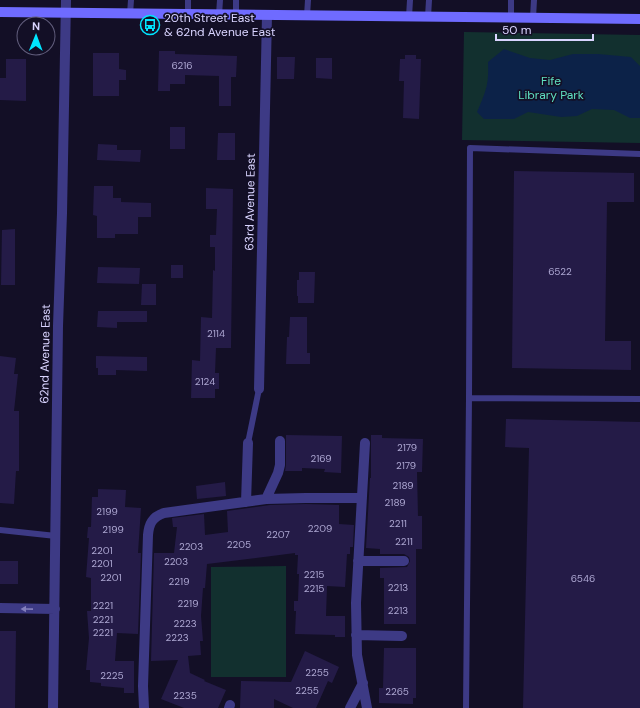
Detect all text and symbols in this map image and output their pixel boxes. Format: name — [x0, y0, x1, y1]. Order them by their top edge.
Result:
place label: 20th Street East & 62nd Avenue East — [164, 10, 276, 40]
bus stop icon: 20th Street East & 62nd Avenue East — [139, 14, 161, 36]
north arrow — [16, 16, 56, 56]
scale bar — [496, 16, 593, 42]
text: N — [32, 19, 40, 33]
text: 50 m — [502, 22, 531, 38]
house number: 6216 — [171, 59, 193, 72]
park label: Fife Library Park — [518, 73, 584, 103]
street label: 63rd Avenue East — [241, 153, 259, 251]
house number: 6522 — [548, 265, 572, 278]
street label: 62nd Avenue East — [36, 304, 54, 404]
house number: 2114 — [207, 327, 225, 340]
house number: 2124 — [195, 375, 215, 388]
house number: 2179 — [397, 441, 417, 454]
house number: 2169 — [310, 452, 332, 465]
house number: 2179 — [396, 459, 416, 472]
house number: 2189 — [393, 479, 413, 492]
house number: 2189 — [385, 496, 405, 509]
house number: 2199 — [96, 505, 118, 518]
house number: 2211 — [389, 517, 407, 530]
house number: 2209 — [308, 522, 332, 535]
house number: 2199 — [102, 523, 124, 536]
house number: 2207 — [266, 528, 290, 541]
house number: 2211 — [395, 535, 413, 548]
house number: 2205 — [227, 538, 251, 551]
house number: 2203 — [179, 540, 203, 553]
house number: 2201 — [91, 544, 113, 557]
house number: 2203 — [164, 555, 188, 568]
house number: 2201 — [91, 557, 113, 570]
house number: 2215 — [304, 568, 324, 581]
house number: 2201 — [100, 571, 122, 584]
house number: 6546 — [571, 572, 595, 585]
house number: 2219 — [169, 575, 189, 588]
house number: 2213 — [388, 581, 408, 594]
house number: 2215 — [304, 582, 324, 595]
house number: 2219 — [178, 597, 198, 610]
house number: 2221 — [93, 599, 113, 612]
house number: 2213 — [388, 604, 408, 617]
one-way arrow — [20, 606, 33, 612]
house number: 2221 — [93, 613, 113, 626]
house number: 2223 — [173, 617, 197, 630]
house number: 2221 — [93, 626, 113, 639]
house number: 2223 — [165, 631, 189, 644]
house number: 2255 — [305, 666, 329, 679]
house number: 2225 — [100, 669, 124, 682]
house number: 2255 — [295, 684, 319, 697]
house number: 2265 — [385, 685, 409, 698]
house number: 2235 — [173, 689, 197, 702]

